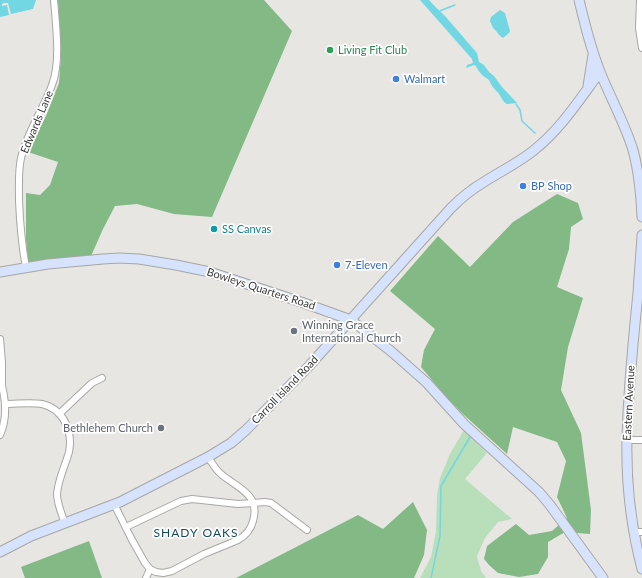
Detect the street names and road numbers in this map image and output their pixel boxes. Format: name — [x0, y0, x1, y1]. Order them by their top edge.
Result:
street label: Edwards Lane — [18, 89, 56, 155]
street label: Bowleys Quarters Road — [205, 265, 317, 313]
street label: Carroll Island Road — [249, 353, 321, 427]
street label: Eastern Avenue — [620, 365, 638, 441]

